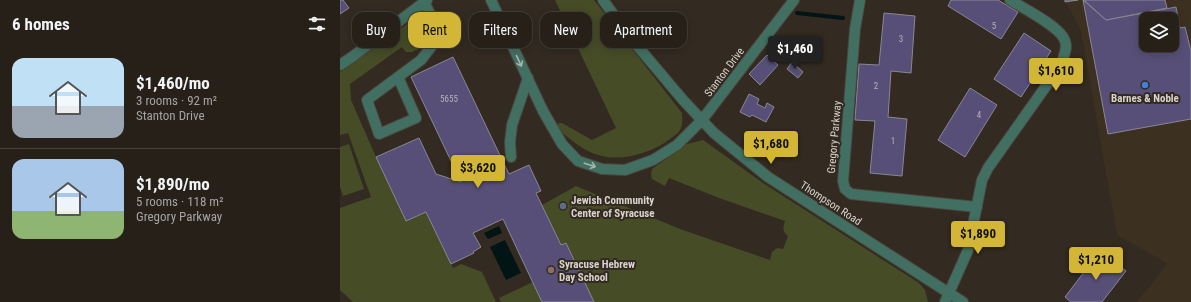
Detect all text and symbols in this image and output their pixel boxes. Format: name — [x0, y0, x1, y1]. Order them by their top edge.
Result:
chip: Buy — [352, 12, 400, 48]
chip: Rent — [408, 12, 461, 48]
chip: Filters — [469, 12, 532, 48]
chip: New — [540, 12, 592, 48]
chip: Apartment — [600, 12, 687, 48]
map controls — [1139, 12, 1179, 52]
button: layers — [1139, 12, 1179, 52]
icon: filters — [306, 13, 328, 35]
text: 6 homes — [12, 14, 70, 34]
house number: 5 — [992, 21, 997, 31]
house number: 3 — [899, 34, 903, 44]
pin: $1,460 — [762, 36, 828, 70]
text: $1,460 — [777, 41, 813, 56]
street label: Stanton Drive — [702, 45, 747, 99]
one-way arrow — [516, 54, 523, 66]
pin: $1,610 — [1023, 58, 1089, 92]
text: $1,610 — [1038, 63, 1074, 78]
text: $1,460/mo — [136, 73, 210, 93]
icon: home — [44, 74, 92, 122]
marker: Barnes & Noble — [1140, 80, 1150, 90]
house number: 2 — [874, 81, 879, 91]
place label: Barnes & Noble — [1111, 92, 1179, 105]
text: 3 rooms · 92 m² — [136, 93, 217, 108]
house number: 5655 — [440, 94, 458, 104]
street label: Gregory Parkway — [825, 100, 844, 174]
text: Stanton Drive — [136, 108, 205, 123]
house number: 4 — [977, 110, 982, 120]
pin: $1,680 — [738, 131, 804, 165]
text: $1,680 — [753, 136, 789, 151]
house number: 1 — [891, 136, 895, 146]
pin: $3,620 — [445, 155, 511, 189]
text: $3,620 — [460, 160, 496, 175]
one-way arrow — [583, 162, 596, 169]
text: $1,890/mo — [136, 174, 210, 194]
icon: home — [44, 175, 92, 223]
street label: Thompson Road — [798, 179, 864, 228]
text: 5 rooms · 118 m² — [136, 194, 223, 209]
place label: Jewish Community Center of Syracuse — [571, 194, 655, 220]
marker: Jewish Community Center of Syracuse — [558, 201, 568, 211]
text: Gregory Parkway — [136, 209, 222, 224]
pin: $1,890 — [945, 221, 1011, 255]
text: $1,890 — [960, 226, 996, 241]
pin: $1,210 — [1063, 247, 1129, 281]
text: $1,210 — [1078, 252, 1114, 267]
place label: Syracuse Hebrew Day School — [559, 258, 635, 284]
marker: Syracuse Hebrew Day School — [546, 265, 556, 275]

